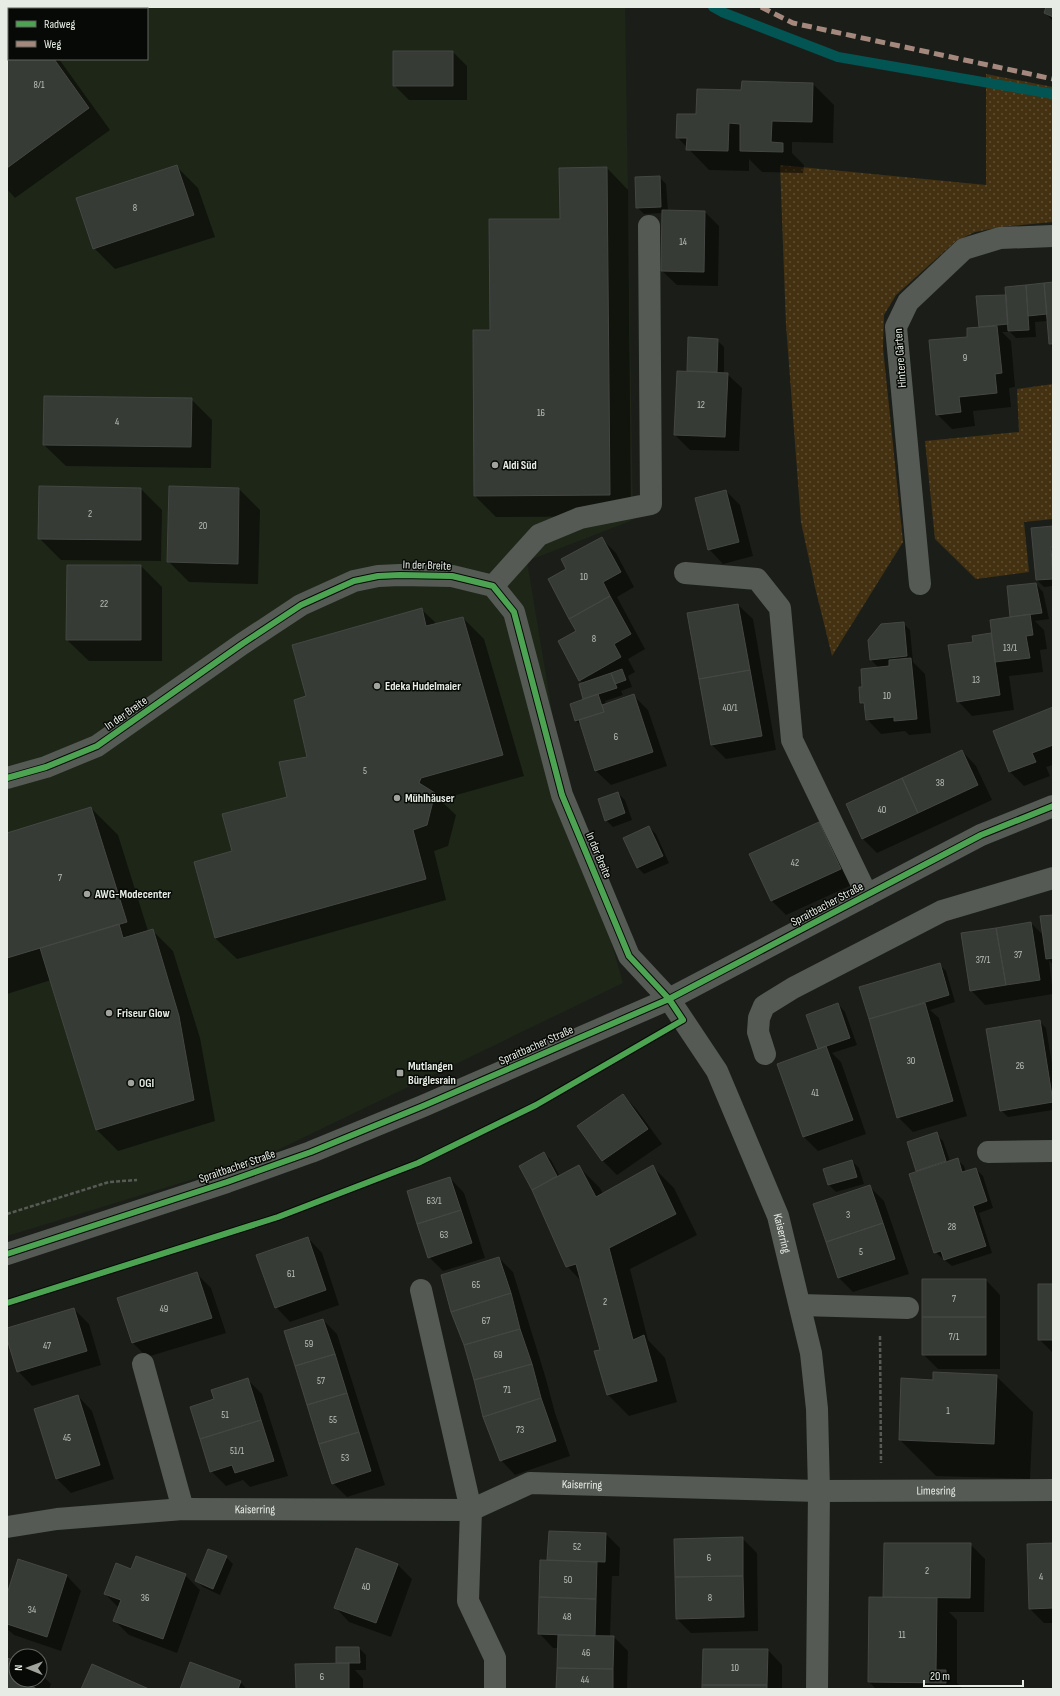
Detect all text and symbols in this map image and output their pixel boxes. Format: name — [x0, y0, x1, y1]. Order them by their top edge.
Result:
legend — [8, 8, 148, 60]
text: Radweg — [44, 17, 76, 32]
text: Weg — [44, 37, 61, 52]
house number: 8/1 — [34, 79, 45, 91]
house number: 8 — [133, 202, 137, 214]
house number: 14 — [679, 236, 687, 248]
street label: Hintere Gärten — [891, 328, 910, 388]
house number: 9 — [963, 352, 967, 364]
house number: 12 — [697, 399, 705, 411]
house number: 16 — [537, 407, 545, 419]
house number: 4 — [115, 416, 119, 428]
place label: Aldi Süd — [502, 458, 537, 473]
marker: Aldi Süd — [490, 460, 500, 470]
house number: 2 — [88, 508, 92, 520]
house number: 20 — [199, 520, 207, 532]
street label: In der Breite — [402, 557, 452, 574]
house number: 10 — [580, 571, 588, 583]
house number: 22 — [100, 598, 108, 610]
house number: 8 — [592, 633, 596, 645]
house number: 13/1 — [1003, 642, 1018, 654]
house number: 13 — [972, 674, 980, 686]
place label: Edeka Hudelmaier — [385, 679, 461, 694]
marker: Edeka Hudelmaier — [372, 681, 382, 691]
house number: 10 — [883, 690, 891, 702]
street label: In der Breite — [102, 693, 151, 734]
house number: 40/1 — [722, 702, 738, 714]
house number: 6 — [614, 731, 618, 743]
house number: 5 — [363, 765, 367, 777]
house number: 38 — [936, 777, 944, 789]
place label: Mühlhäuser — [405, 791, 455, 806]
marker: Mühlhäuser — [392, 793, 402, 803]
house number: 40 — [878, 804, 886, 816]
street label: In der Breite — [582, 830, 615, 881]
house number: 42 — [791, 857, 799, 869]
house number: 7 — [58, 872, 62, 884]
street label: Spraitbacher Straße — [788, 879, 866, 930]
place label: AWG-Modecenter — [94, 887, 171, 902]
marker: AWG-Modecenter — [82, 889, 92, 899]
house number: 37 — [1014, 949, 1022, 961]
house number: 37/1 — [976, 954, 991, 966]
place label: Friseur Glow — [117, 1006, 171, 1021]
marker: Friseur Glow — [104, 1008, 114, 1018]
street label: Spraitbacher Straße — [497, 1022, 576, 1069]
house number: 30 — [907, 1055, 915, 1067]
place label: Mutlangen Bürglesrain — [408, 1059, 456, 1088]
house number: 26 — [1016, 1060, 1024, 1072]
marker: Mutlangen Bürglesrain — [395, 1068, 405, 1078]
place label: OGI — [139, 1076, 154, 1091]
marker: OGI — [126, 1078, 136, 1088]
house number: 41 — [811, 1087, 819, 1099]
street label: Spraitbacher Straße — [197, 1146, 278, 1187]
house number: 63/1 — [427, 1195, 442, 1207]
house number: 3 — [846, 1209, 850, 1221]
street label: Kaiserring — [770, 1212, 794, 1255]
house number: 28 — [948, 1221, 956, 1233]
house number: 63 — [440, 1229, 448, 1241]
house number: 5 — [859, 1246, 863, 1258]
house number: 61 — [287, 1268, 295, 1280]
house number: 65 — [472, 1279, 480, 1291]
house number: 7 — [952, 1293, 956, 1305]
house number: 2 — [603, 1296, 607, 1308]
house number: 49 — [160, 1303, 168, 1315]
house number: 67 — [482, 1315, 490, 1327]
house number: 7/1 — [949, 1331, 960, 1343]
house number: 59 — [305, 1338, 313, 1350]
house number: 47 — [43, 1340, 51, 1352]
house number: 69 — [494, 1349, 502, 1361]
house number: 57 — [317, 1375, 325, 1387]
house number: 71 — [503, 1384, 511, 1396]
house number: 1 — [946, 1405, 950, 1417]
house number: 51 — [221, 1409, 229, 1421]
house number: 55 — [329, 1414, 337, 1426]
house number: 73 — [516, 1424, 524, 1436]
house number: 45 — [63, 1432, 71, 1444]
house number: 51/1 — [230, 1445, 245, 1457]
house number: 53 — [341, 1452, 349, 1464]
street label: Kaiserring — [562, 1477, 603, 1493]
street label: Limesring — [916, 1483, 956, 1499]
street label: Kaiserring — [235, 1502, 275, 1517]
house number: 52 — [573, 1541, 581, 1553]
house number: 6 — [707, 1552, 711, 1564]
house number: 2 — [925, 1565, 929, 1577]
house number: 4 — [1039, 1571, 1043, 1583]
house number: 50 — [564, 1574, 572, 1586]
house number: 40 — [362, 1581, 370, 1593]
house number: 36 — [141, 1592, 149, 1604]
house number: 8 — [708, 1592, 712, 1604]
house number: 34 — [28, 1604, 36, 1616]
house number: 48 — [563, 1611, 571, 1623]
house number: 11 — [899, 1629, 906, 1641]
house number: 46 — [582, 1647, 590, 1659]
north arrow — [8, 1648, 48, 1688]
house number: 10 — [731, 1662, 739, 1674]
scale bar — [924, 1662, 1023, 1688]
text: N — [12, 1665, 25, 1671]
text: 20 m — [930, 1669, 950, 1684]
house number: 6 — [320, 1671, 324, 1683]
house number: 44 — [581, 1674, 589, 1686]

